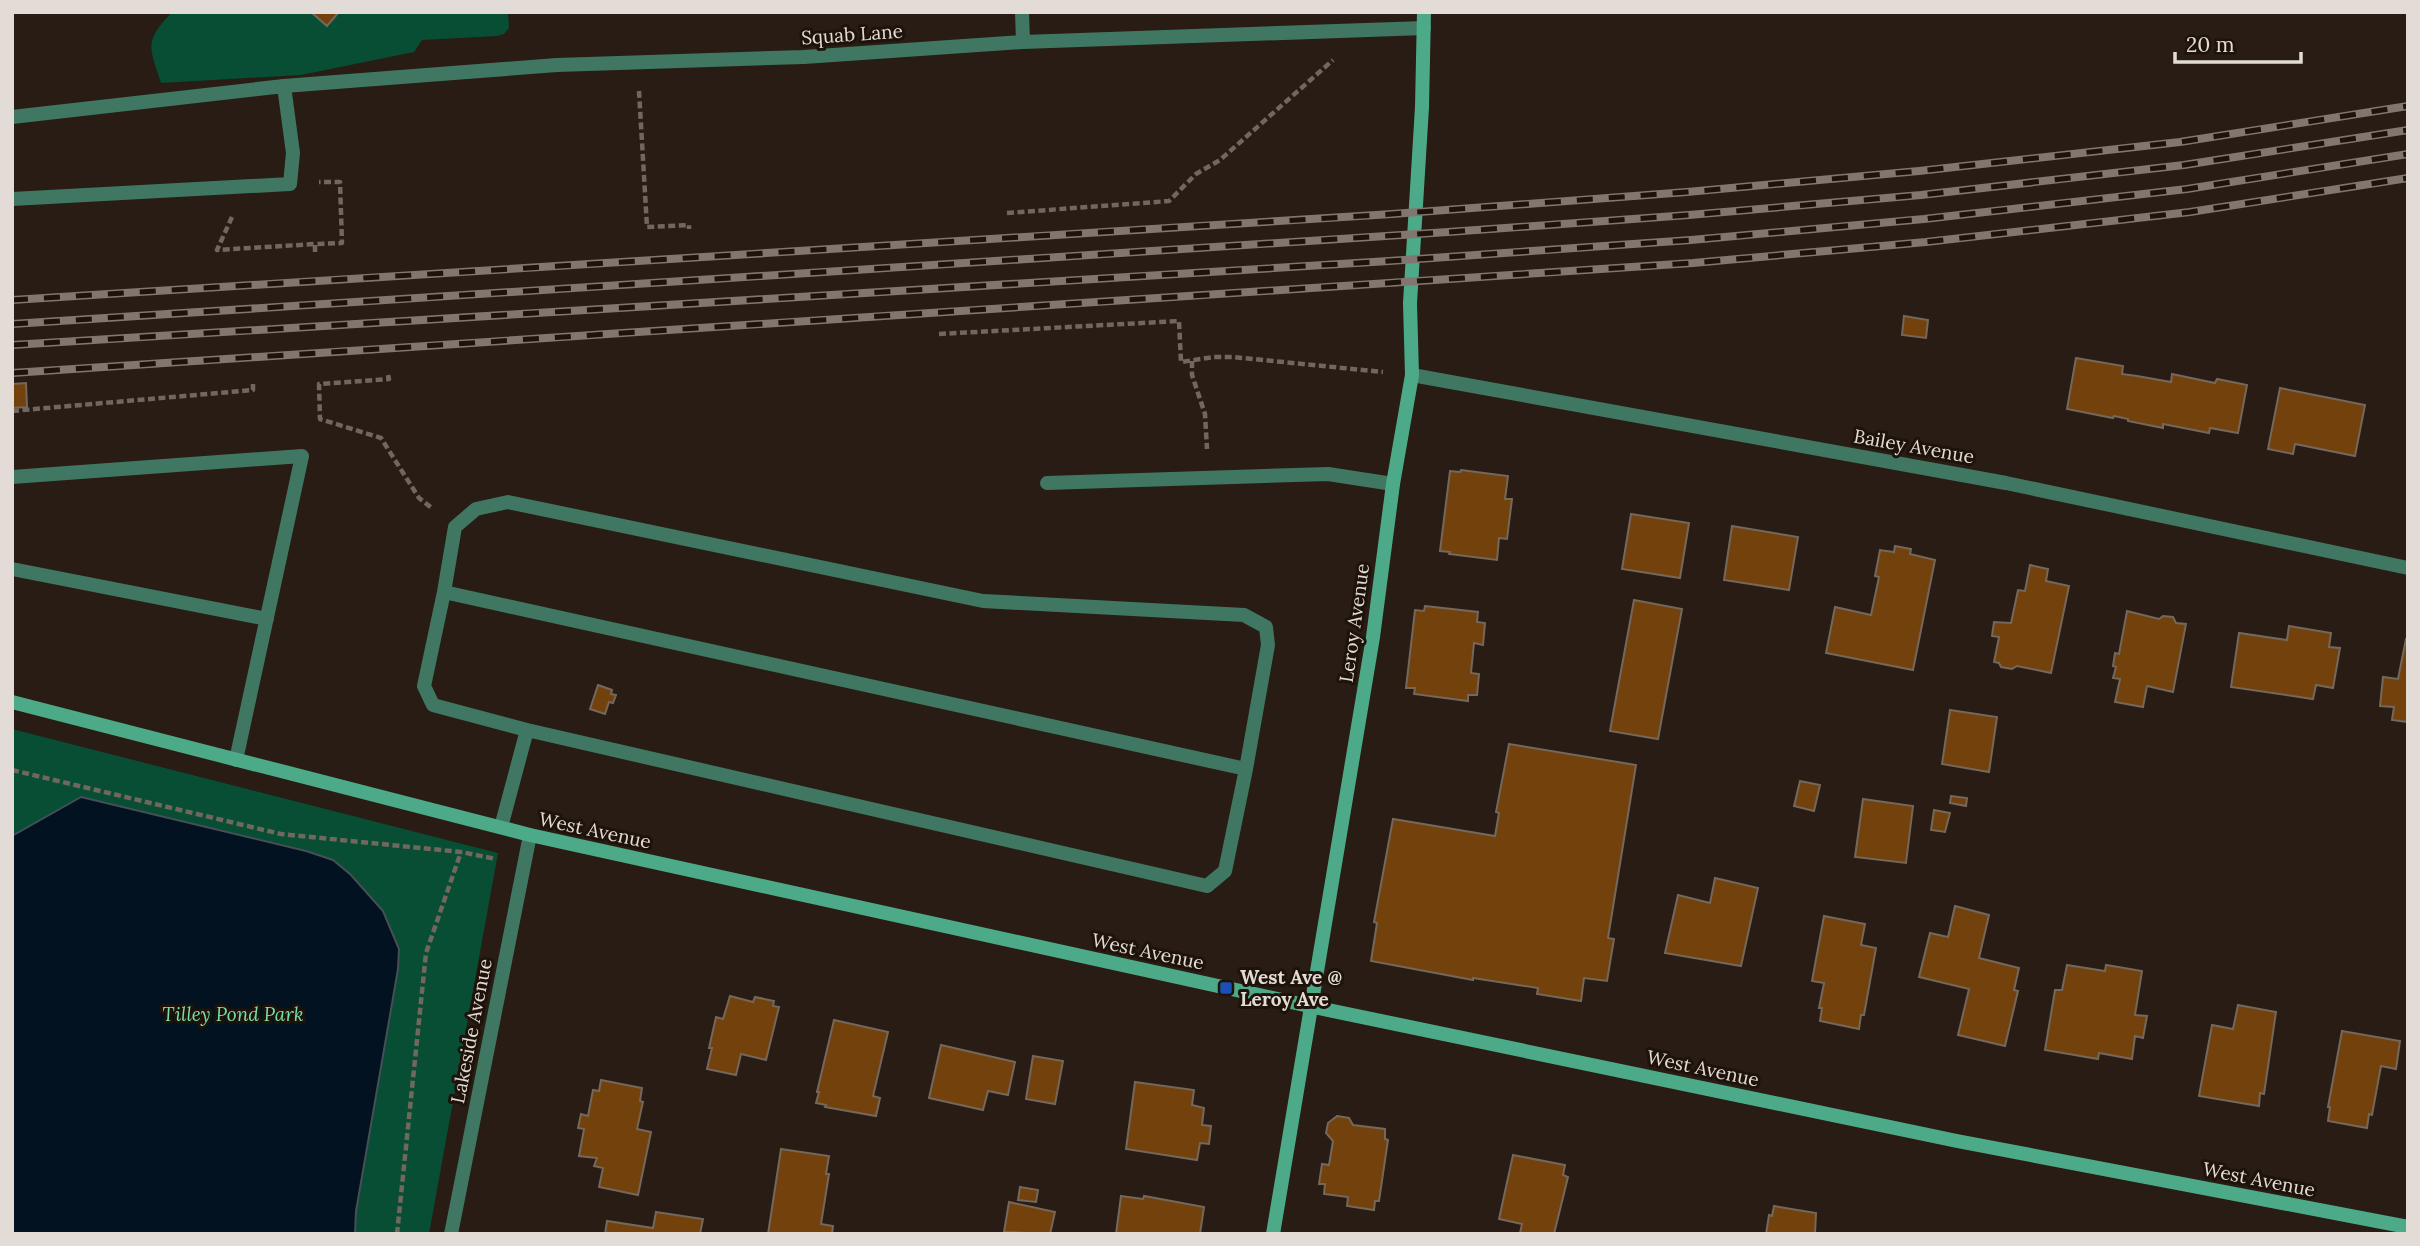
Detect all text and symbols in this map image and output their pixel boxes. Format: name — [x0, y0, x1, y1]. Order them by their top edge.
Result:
street label: Squab Lane — [800, 18, 904, 50]
scale bar — [2175, 21, 2301, 65]
text: 20 m — [2186, 31, 2235, 58]
street label: Bailey Avenue — [1852, 424, 1976, 468]
street label: Leroy Avenue — [1334, 562, 1374, 684]
street label: West Avenue — [537, 806, 653, 854]
street label: West Avenue — [1090, 927, 1206, 975]
street label: Lakeside Avenue — [445, 957, 497, 1105]
place label: West Ave @ Leroy Ave — [1240, 965, 1342, 1011]
marker: West Ave @ Leroy Ave — [1218, 980, 1234, 996]
park label: Tilley Pond Park — [162, 1002, 304, 1026]
street label: West Avenue — [1645, 1044, 1761, 1092]
street label: West Avenue — [2201, 1156, 2317, 1202]

